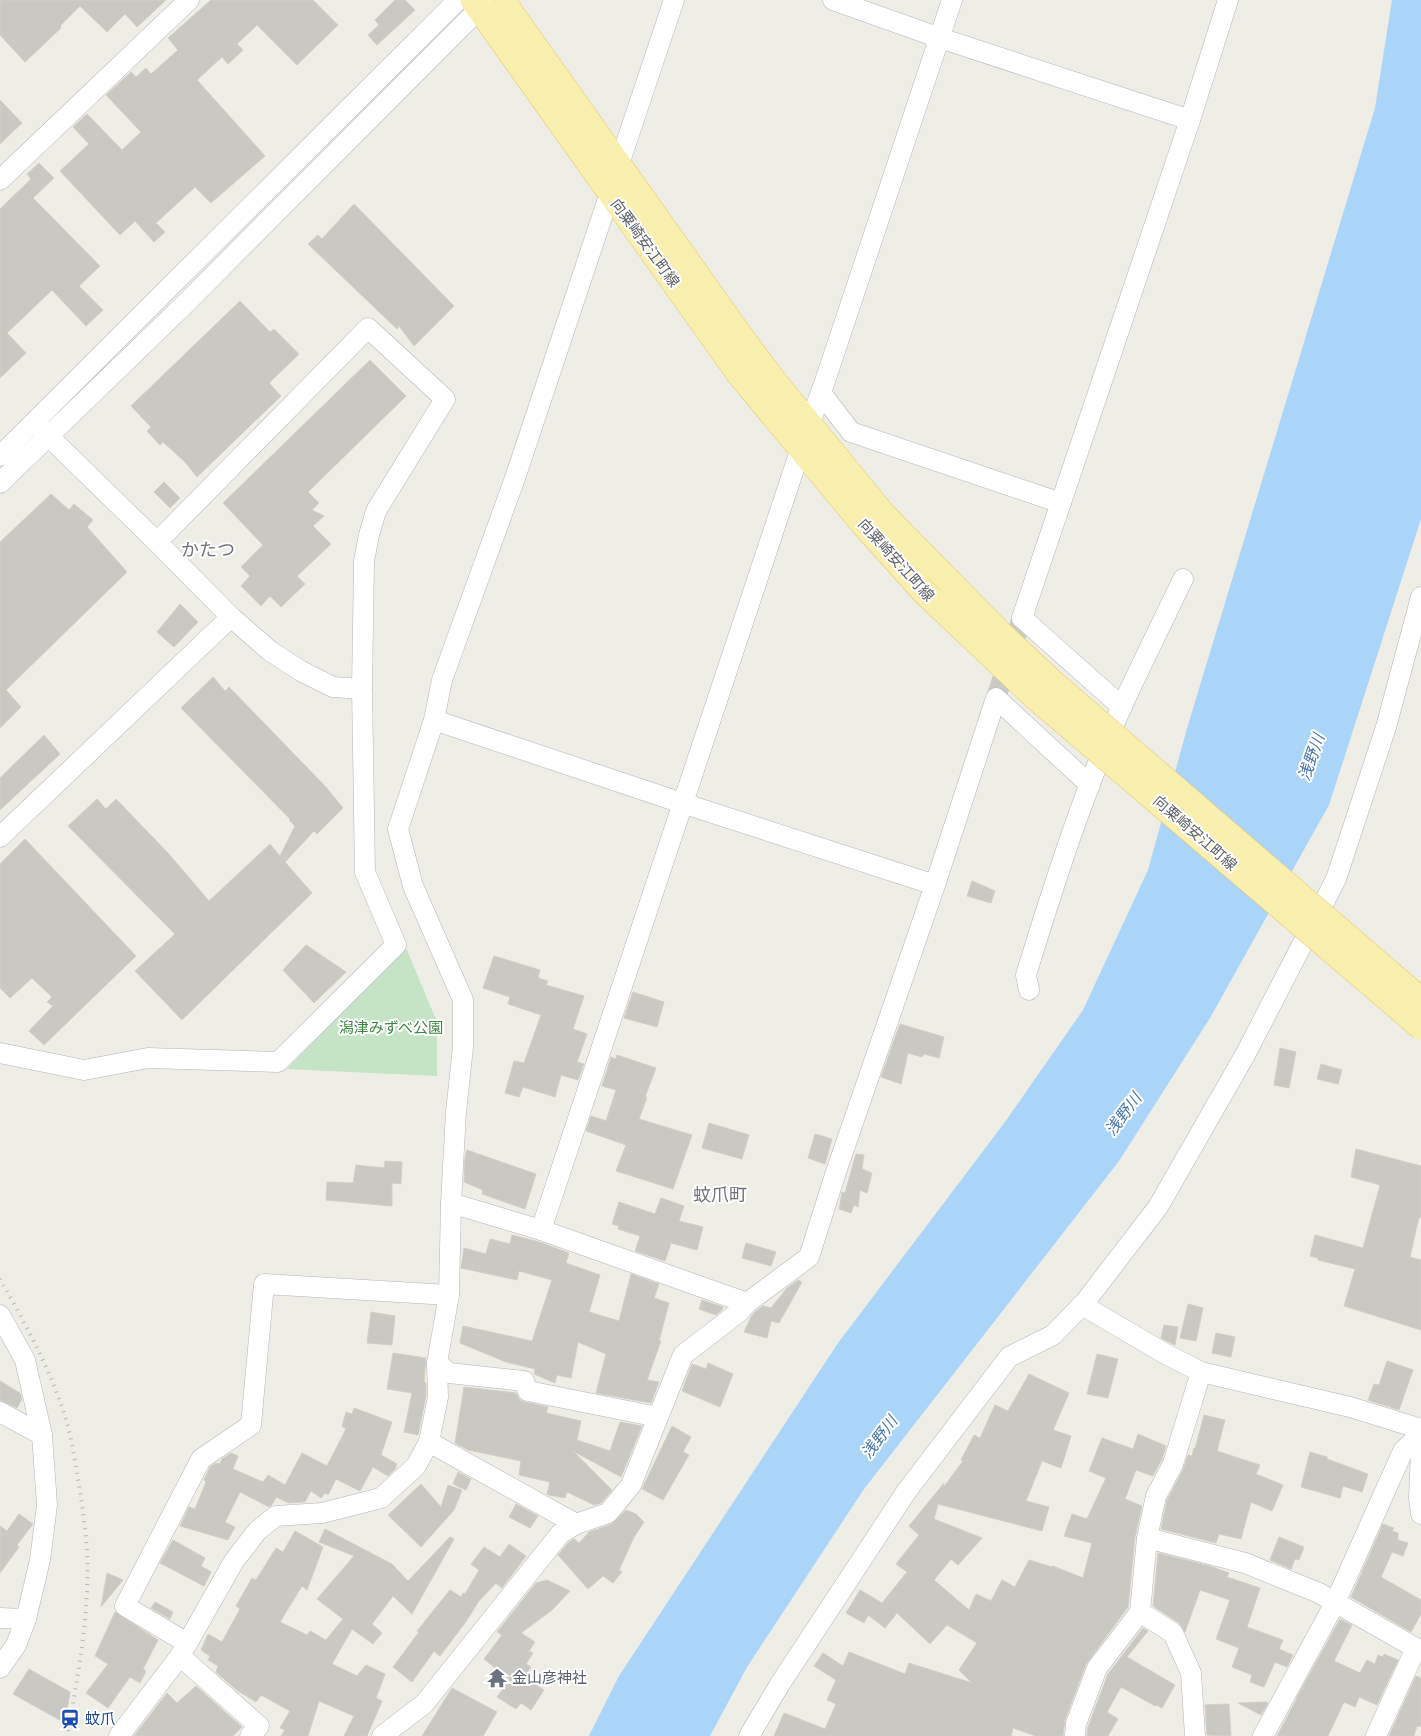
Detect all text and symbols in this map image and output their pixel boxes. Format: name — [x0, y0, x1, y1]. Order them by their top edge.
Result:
street label: 向粟崎安江町線 — [607, 195, 683, 291]
street label: 向粟崎安江町線 — [854, 515, 938, 605]
district label: かたつ — [181, 539, 235, 560]
water label: 浅野川 — [1295, 729, 1329, 783]
street label: 向粟崎安江町線 — [1149, 792, 1241, 874]
park label: 潟津みずべ公園 — [339, 1019, 443, 1037]
water label: 浅野川 — [1101, 1088, 1147, 1139]
district label: 蚊爪町 — [693, 1184, 747, 1205]
water label: 浅野川 — [857, 1411, 903, 1462]
temple icon: 金山彦神社 — [486, 1667, 508, 1689]
place label: 金山彦神社 — [512, 1669, 587, 1687]
station icon: 蚊爪 — [59, 1708, 81, 1730]
place label: 蚊爪 — [85, 1710, 115, 1728]

